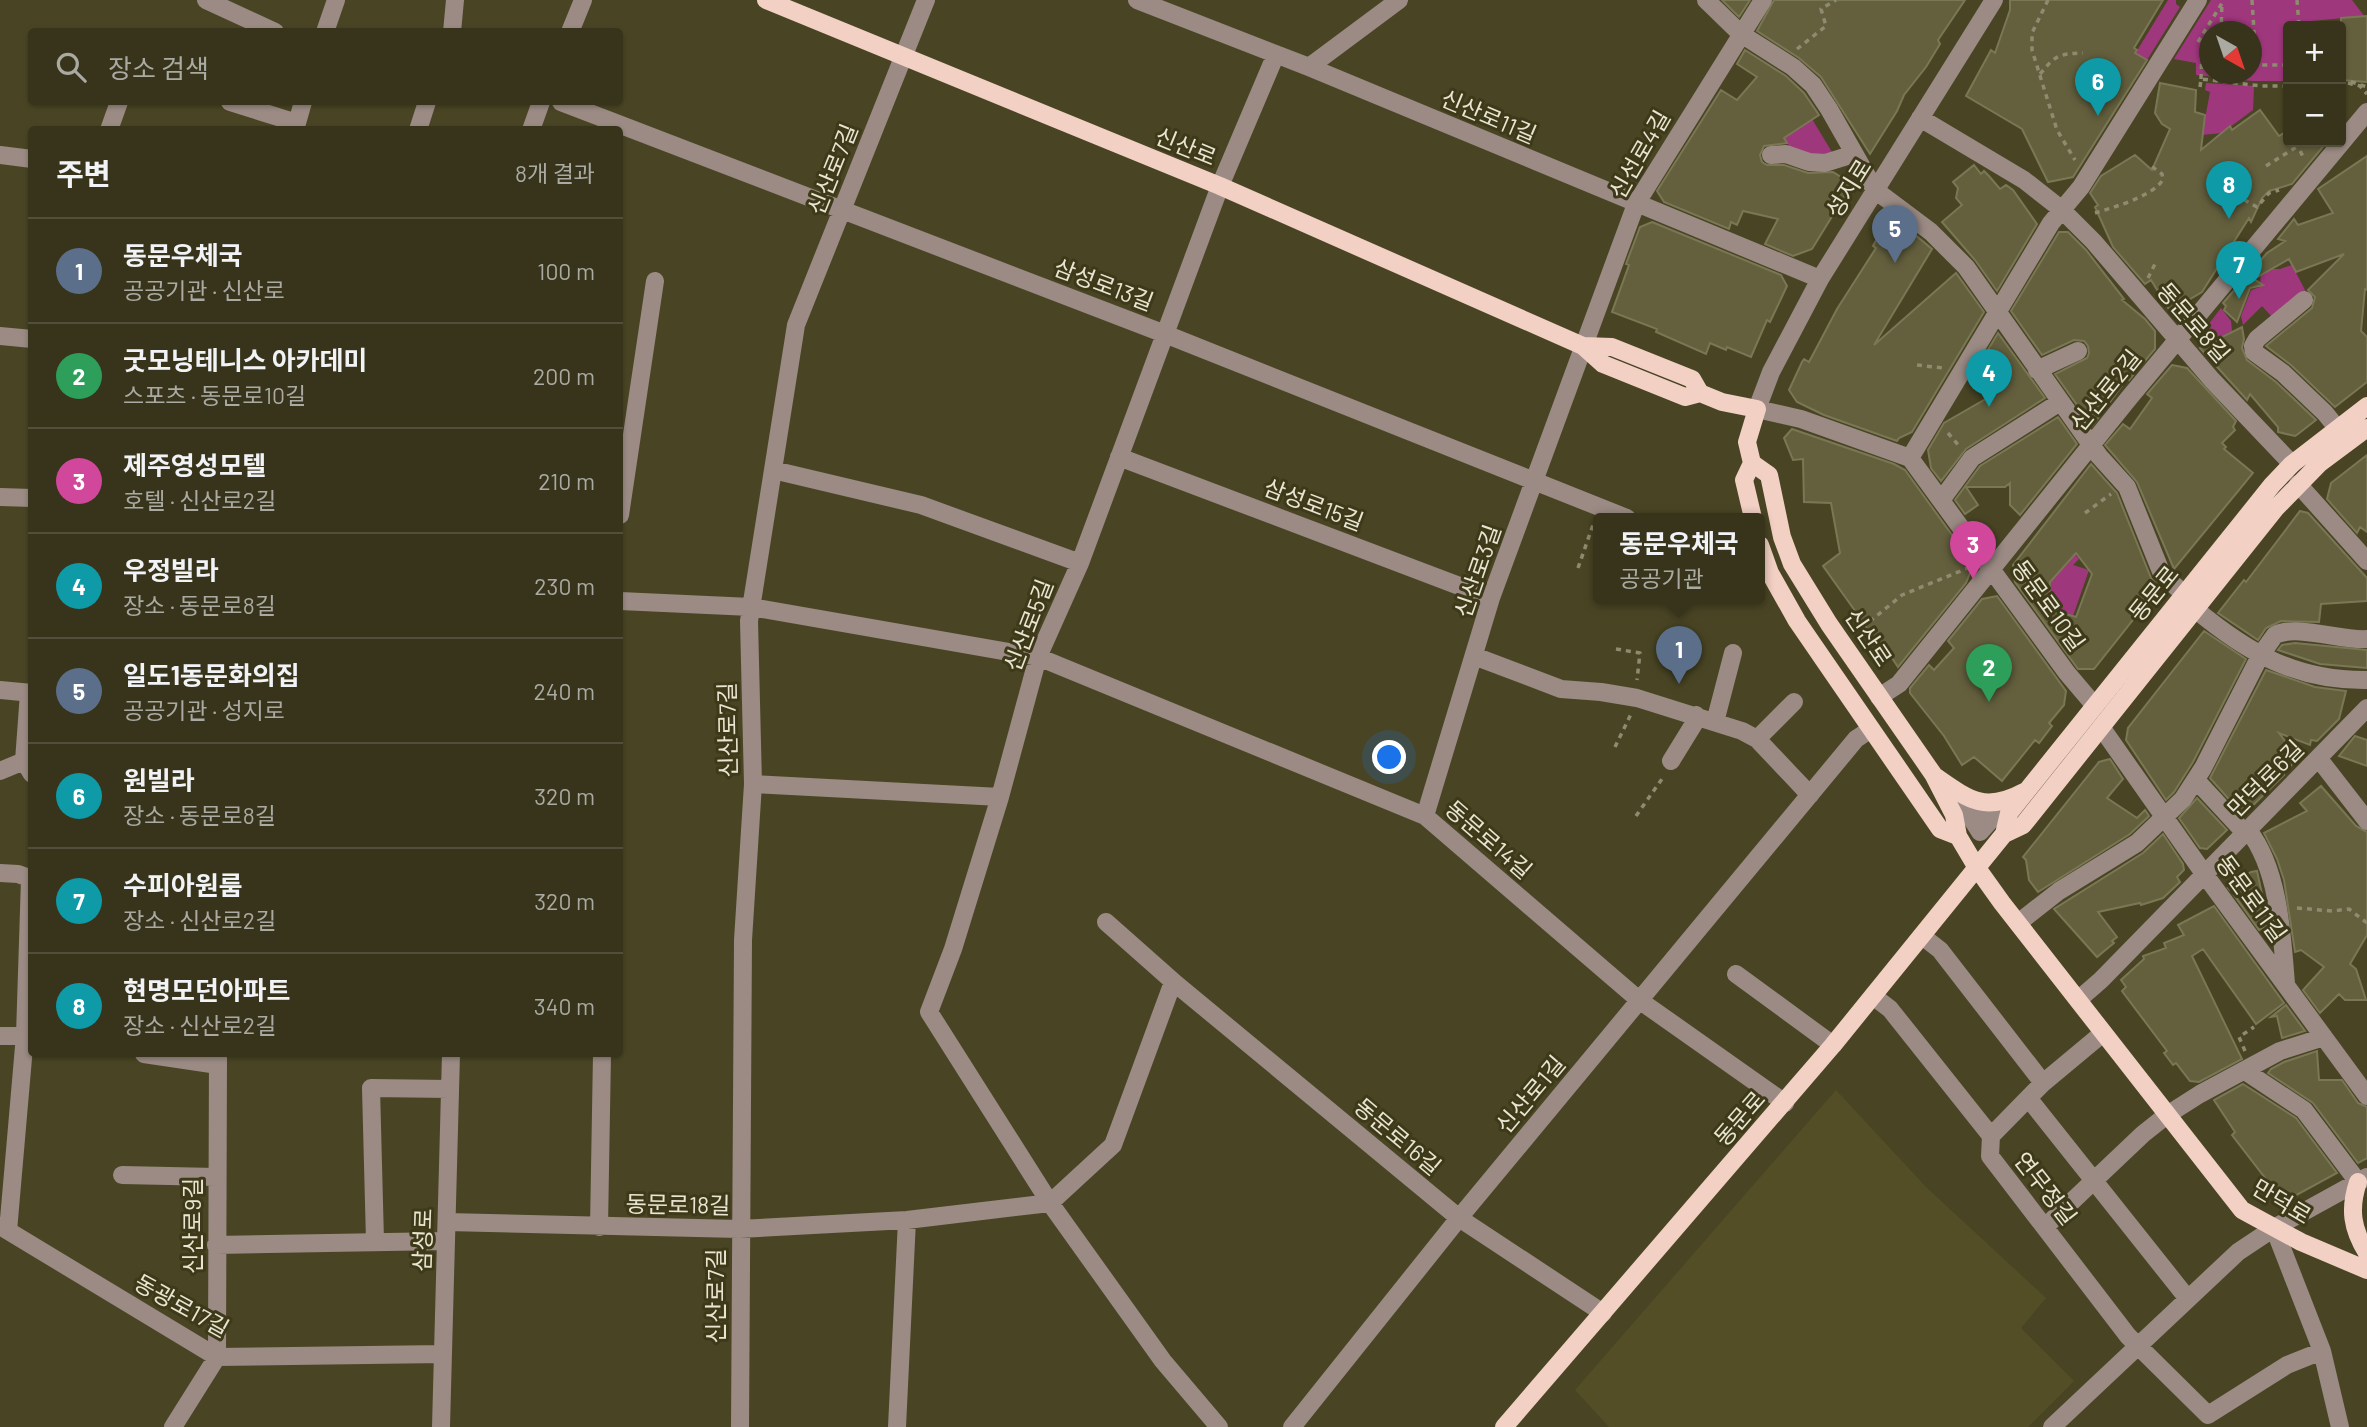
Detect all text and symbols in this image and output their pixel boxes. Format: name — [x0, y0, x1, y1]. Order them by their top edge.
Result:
north arrow — [2199, 21, 2262, 84]
map controls — [2283, 21, 2346, 147]
button: + — [2283, 21, 2346, 84]
search box — [28, 28, 623, 105]
icon: search — [52, 48, 90, 86]
text: 장소 검색 — [108, 52, 209, 83]
pin: 6 — [2075, 58, 2121, 116]
street label: 신산로11길 — [1437, 83, 1541, 149]
button: − — [2283, 84, 2346, 147]
street label: 신선로4길 — [1603, 105, 1675, 203]
street label: 신산로7길 — [801, 119, 863, 219]
street label: 신산로 — [1151, 121, 1221, 171]
street label: 성지로 — [1819, 154, 1877, 222]
text: 주변 — [56, 155, 111, 191]
text: 8개 결과 — [515, 159, 595, 187]
pin: 8 — [2206, 161, 2252, 219]
pin: 5 — [1872, 205, 1918, 263]
text: 동문우체국 — [123, 239, 243, 270]
pin: 7 — [2216, 241, 2262, 299]
street label: 삼성로13길 — [1050, 252, 1158, 316]
text: 1 — [75, 257, 83, 285]
text: 100 m — [537, 257, 595, 285]
text: 공공기관 · 신산로 — [123, 276, 285, 304]
street label: 동문로8길 — [2152, 276, 2236, 368]
text: 굿모닝테니스 아카데미 — [123, 344, 367, 375]
street label: 신산로2길 — [2064, 344, 2146, 436]
pin: 4 — [1966, 349, 2012, 407]
text: 2 — [73, 362, 85, 390]
text: 200 m — [533, 362, 595, 390]
text: 스포츠 · 동문로10길 — [123, 381, 306, 409]
text: 제주영성모텔 — [123, 449, 267, 480]
text: 3 — [73, 467, 85, 495]
text: 210 m — [538, 467, 595, 495]
street label: 삼성로15길 — [1260, 472, 1368, 536]
text: 호텔 · 신산로2길 — [123, 486, 276, 514]
popup — [1593, 513, 1765, 604]
street label: 신산로3길 — [1448, 521, 1506, 621]
pin: 3 — [1950, 521, 1996, 579]
text: 동문우체국 — [1619, 527, 1739, 558]
text: 우정빌라 — [123, 554, 219, 585]
street label: 동문로10길 — [2007, 554, 2091, 656]
street label: 동문로 — [2122, 560, 2184, 626]
text: 공공기관 — [1619, 564, 1704, 592]
text: 4 — [72, 572, 86, 600]
text: 230 m — [534, 572, 595, 600]
street label: 신산로5길 — [998, 575, 1058, 675]
text: 장소 · 동문로8길 — [123, 591, 276, 619]
street label: 신산로 — [1840, 603, 1898, 671]
pin: 1 — [1656, 626, 1702, 684]
pin: 2 — [1966, 644, 2012, 702]
text: 일도1동문화의집 — [123, 659, 300, 690]
text: 5 — [73, 677, 85, 705]
text: 240 m — [533, 677, 595, 705]
street label: 신산로7길 — [712, 682, 742, 778]
text: 공공기관 · 성지로 — [123, 696, 285, 724]
street label: 만덕로6길 — [2221, 734, 2309, 822]
your location — [1372, 740, 1406, 774]
text: 원빌라 — [123, 764, 195, 795]
text: 6 — [73, 782, 85, 810]
text: 320 m — [534, 782, 595, 810]
street label: 동문로14길 — [1440, 794, 1538, 884]
text: 장소 · 동문로8길 — [123, 801, 276, 829]
street label: 동문로11길 — [2211, 849, 2293, 947]
text: 수피아원룸 — [123, 869, 243, 900]
text: 7 — [73, 887, 85, 915]
text: 320 m — [534, 887, 595, 915]
text: 장소 · 신산로2길 — [123, 906, 276, 934]
text: 현명모던아파트 — [123, 974, 290, 1005]
text: 8 — [73, 992, 85, 1020]
text: 340 m — [534, 992, 595, 1020]
text: 장소 · 신산로2길 — [123, 1011, 276, 1039]
street label: 신산로1길 — [1489, 1049, 1571, 1139]
street label: 동문로 — [1708, 1085, 1770, 1151]
street label: 동문로16길 — [1349, 1092, 1447, 1180]
street label: 연무정길 — [2009, 1146, 2083, 1230]
street label: 만덕로 — [2248, 1173, 2316, 1229]
street label: 신산로9길 — [178, 1178, 206, 1274]
street label: 동문로18길 — [625, 1189, 731, 1219]
street label: 삼성로 — [407, 1208, 437, 1272]
street label: 신산로7길 — [701, 1248, 729, 1344]
street label: 동광로17길 — [130, 1268, 234, 1342]

